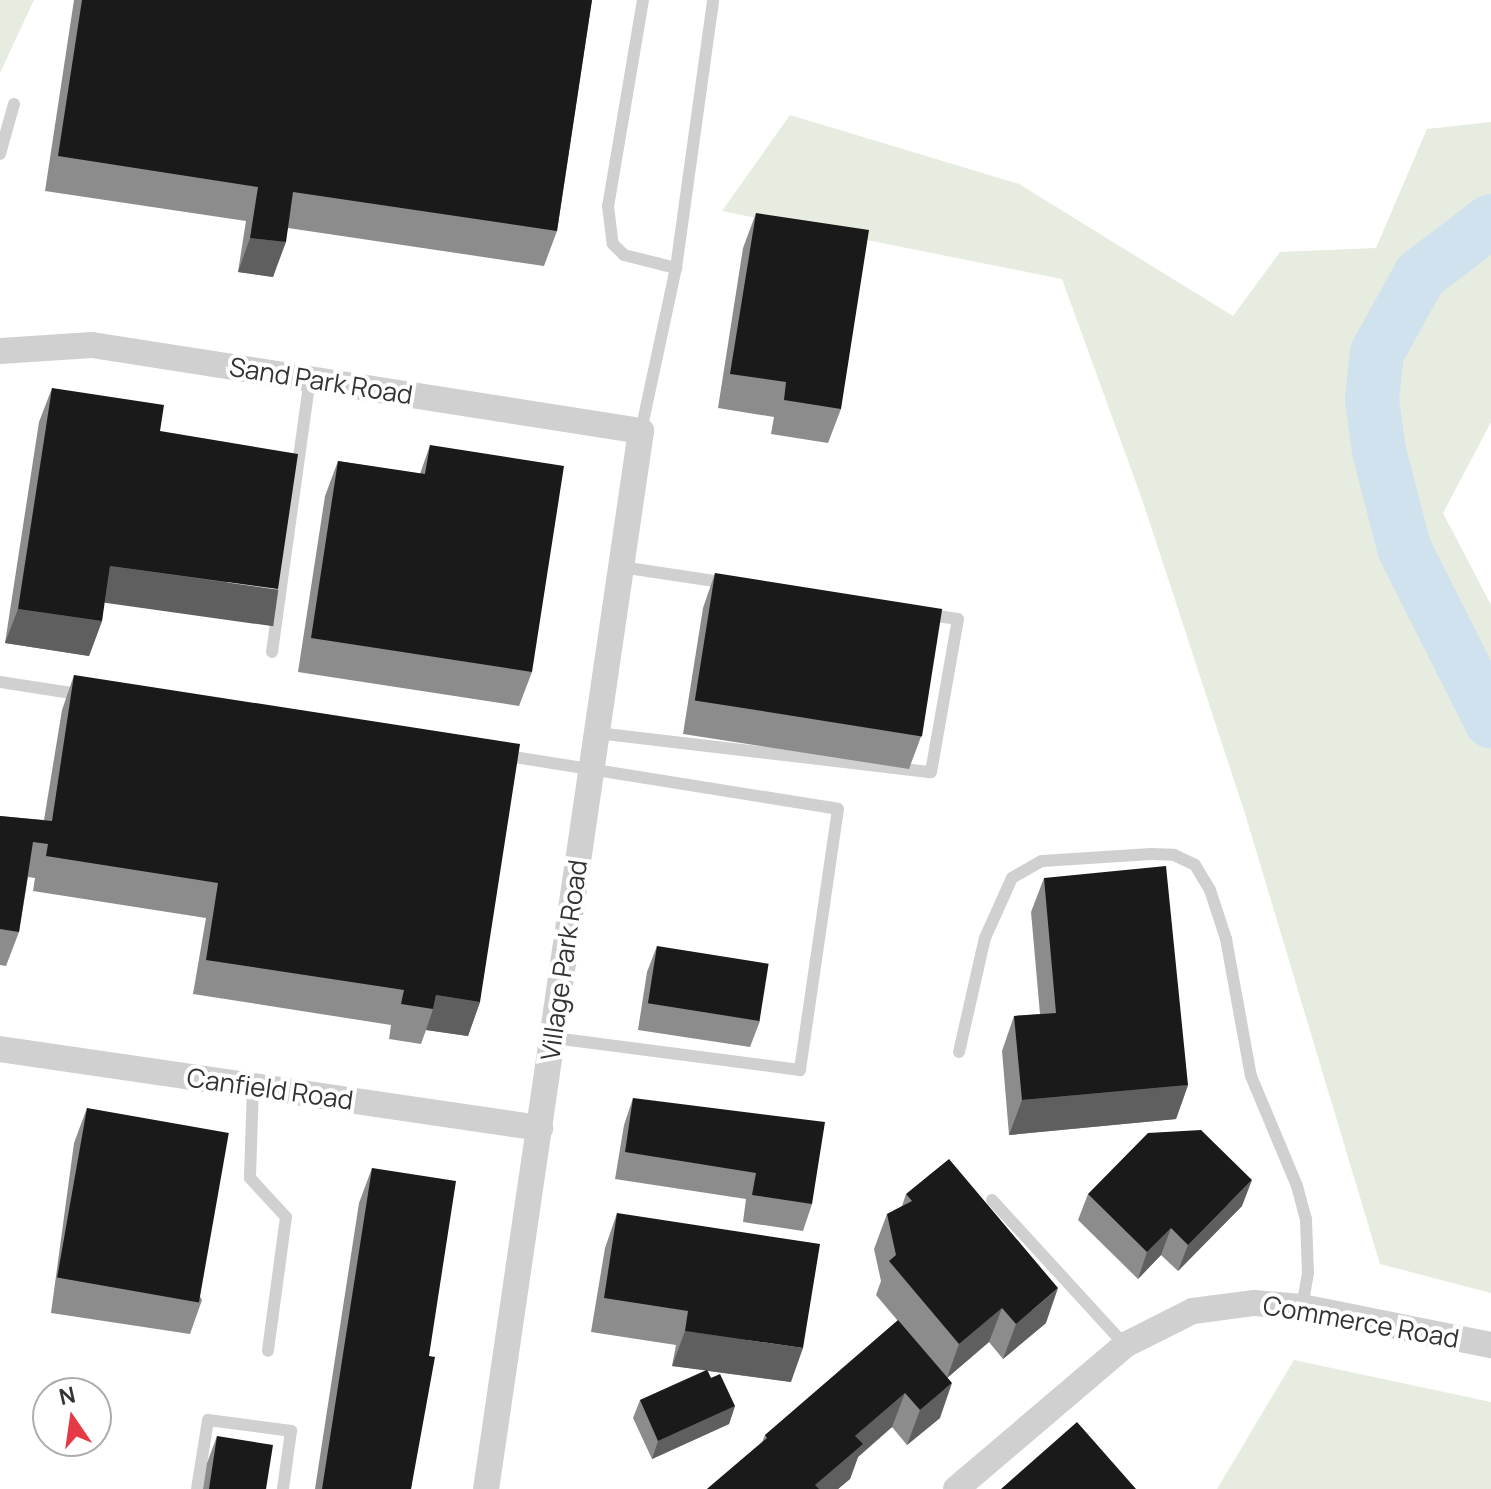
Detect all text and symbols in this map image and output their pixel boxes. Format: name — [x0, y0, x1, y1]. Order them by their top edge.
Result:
street label: Sand Park Road — [227, 351, 415, 411]
street label: Village Park Road — [534, 858, 594, 1062]
street label: Canfield Road — [185, 1062, 355, 1116]
street label: Commerce Road — [1261, 1289, 1461, 1355]
north arrow — [32, 1377, 112, 1457]
text: N — [56, 1379, 78, 1412]

